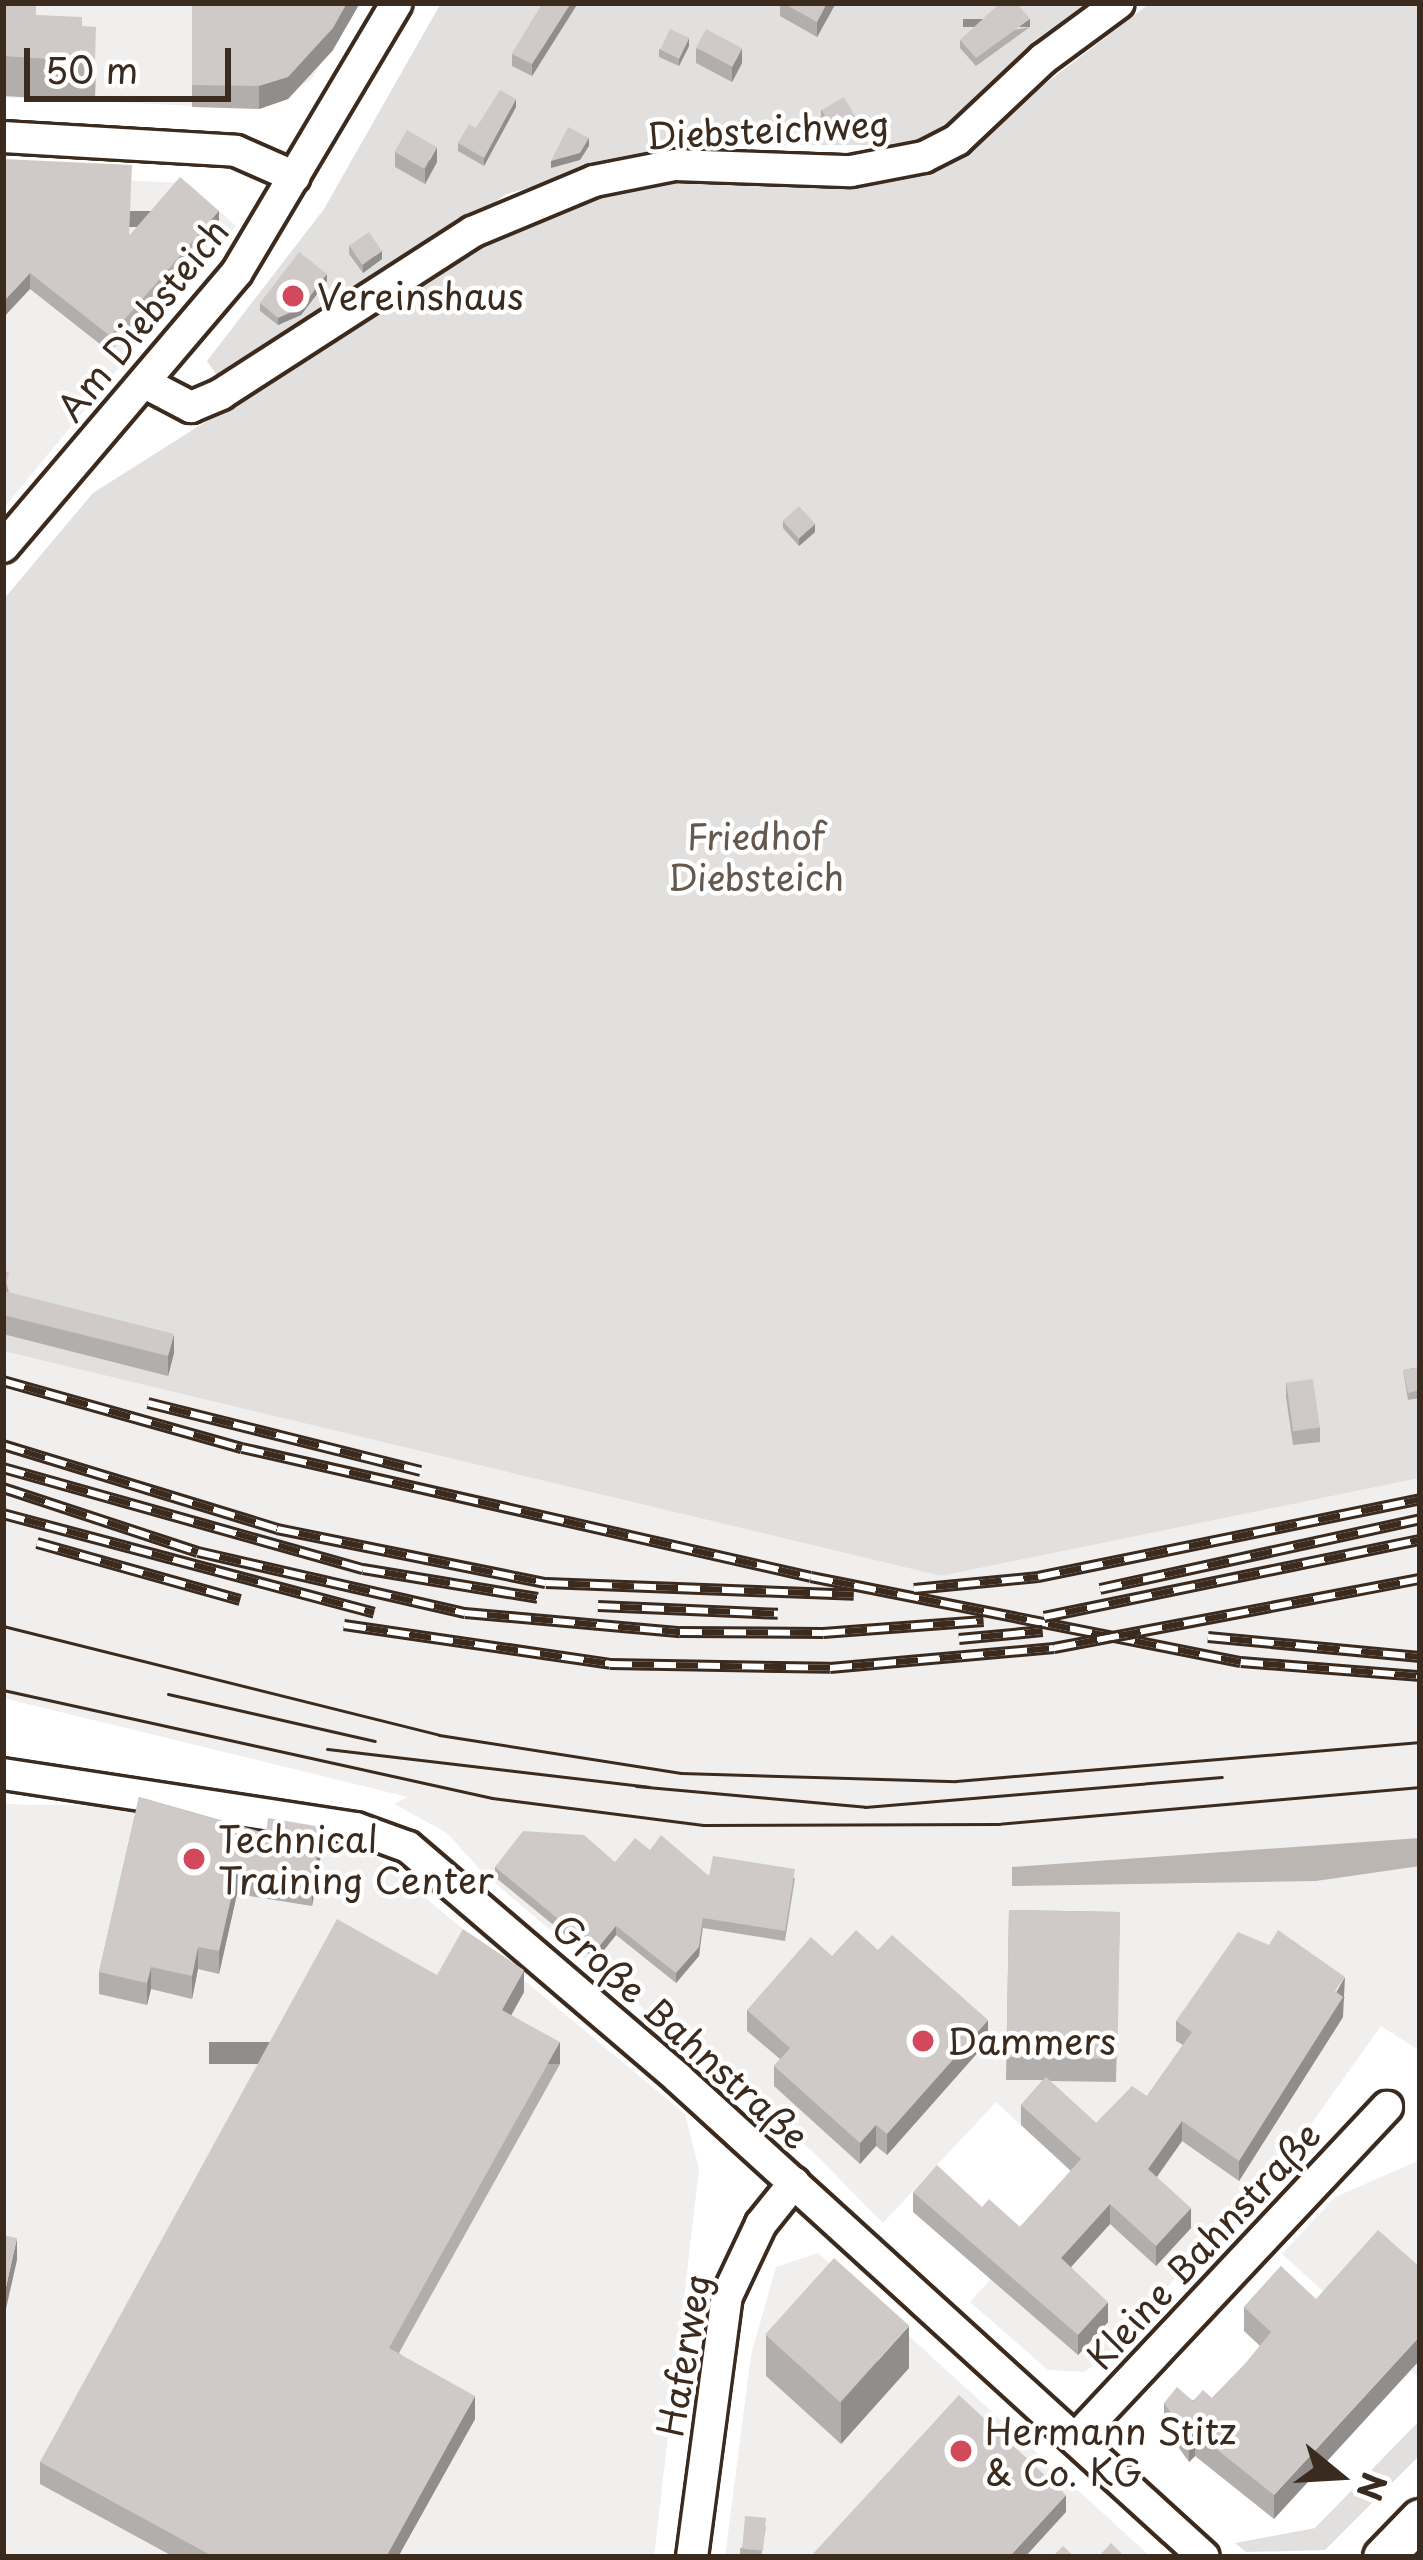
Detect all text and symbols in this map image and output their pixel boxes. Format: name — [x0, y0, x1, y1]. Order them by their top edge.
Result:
scale bar — [30, 24, 237, 98]
text: 50 m — [45, 42, 138, 96]
street label: Diebsteichweg — [645, 101, 891, 157]
street label: Am Diebsteich — [47, 209, 237, 429]
place label: Vereinshaus — [317, 274, 524, 318]
marker: Vereinshaus — [280, 283, 306, 309]
park label: Friedhof Diebsteich — [668, 813, 844, 898]
place label: Technical Training Center — [218, 1816, 494, 1901]
marker: Technical Training Center — [181, 1846, 207, 1872]
street label: Große Bahnstraße — [545, 1905, 817, 2157]
place label: Dammers — [947, 2019, 1116, 2063]
marker: Dammers — [910, 2028, 936, 2054]
street label: Kleine Bahnstraße — [1077, 2112, 1329, 2378]
street label: Haferweg — [647, 2270, 719, 2440]
place label: Hermann Stitz & Co. KG — [985, 2408, 1236, 2493]
north arrow — [1279, 2416, 1399, 2536]
marker: Hermann Stitz & Co. KG — [948, 2438, 974, 2464]
text: N — [1345, 2467, 1401, 2507]

